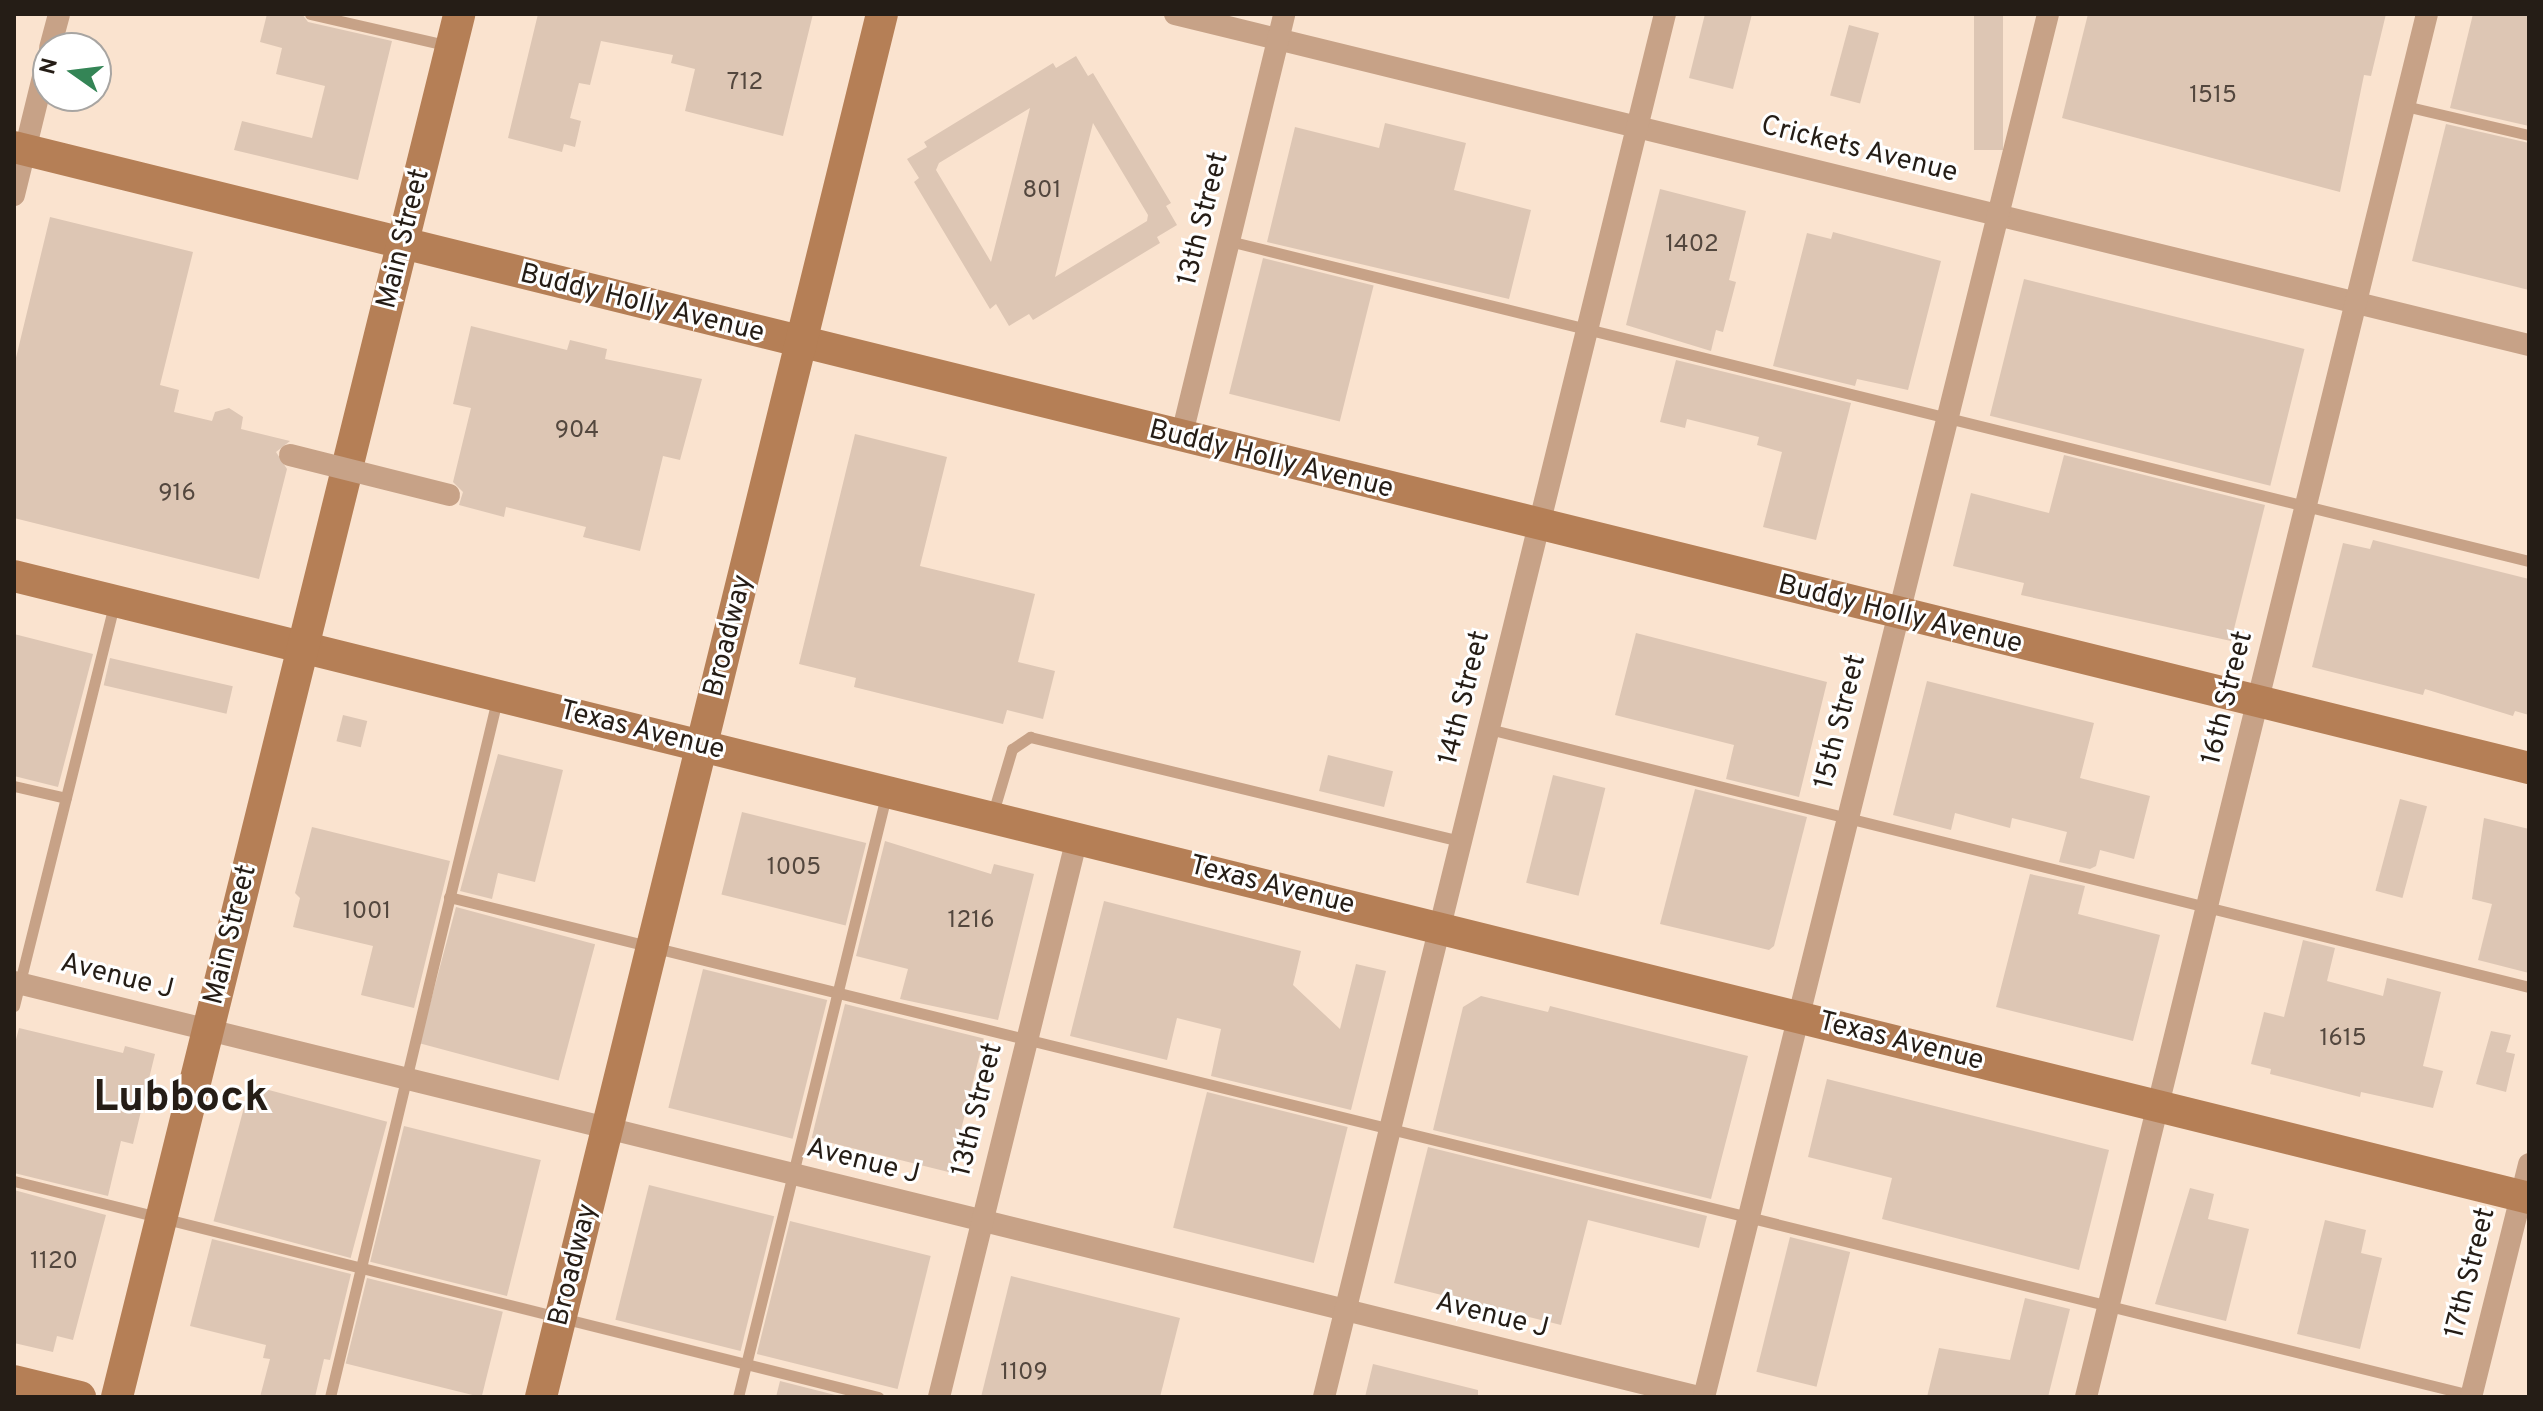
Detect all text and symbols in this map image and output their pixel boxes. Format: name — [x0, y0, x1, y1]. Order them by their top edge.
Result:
north arrow — [32, 32, 112, 112]
text: N — [35, 56, 65, 77]
house number: 712 — [727, 70, 763, 98]
house number: 1515 — [2189, 83, 2237, 111]
street label: Crickets Avenue — [1757, 109, 1961, 191]
street label: 13th Street — [1171, 149, 1237, 289]
street label: Main Street — [370, 166, 438, 312]
house number: 801 — [1023, 178, 1061, 206]
house number: 1402 — [1665, 232, 1719, 260]
street label: Buddy Holly Avenue — [516, 257, 768, 351]
street label: Buddy Holly Avenue — [1145, 413, 1397, 507]
house number: 904 — [555, 418, 599, 446]
house number: 916 — [158, 481, 196, 509]
street label: Buddy Holly Avenue — [1774, 568, 2026, 662]
street label: Broadway — [698, 571, 760, 701]
street label: 14th Street — [1432, 628, 1498, 768]
street label: 16th Street — [2195, 628, 2261, 768]
street label: 15th Street — [1808, 651, 1874, 793]
street label: Texas Avenue — [556, 694, 728, 768]
street label: Texas Avenue — [1186, 849, 1358, 923]
house number: 1005 — [767, 855, 821, 883]
street label: Main Street — [197, 862, 265, 1008]
house number: 1001 — [343, 899, 391, 927]
house number: 1216 — [948, 908, 994, 936]
street label: Avenue J — [57, 947, 177, 1007]
street label: Texas Avenue — [1815, 1005, 1987, 1079]
house number: 1615 — [2319, 1026, 2367, 1054]
street label: 13th Street — [945, 1040, 1011, 1180]
district label: Lubbock — [93, 1073, 269, 1125]
street label: Avenue J — [803, 1132, 923, 1192]
street label: Broadway — [543, 1200, 605, 1330]
street label: 17th Street — [2439, 1204, 2503, 1342]
house number: 1120 — [30, 1249, 78, 1277]
street label: Avenue J — [1432, 1286, 1552, 1346]
house number: 1109 — [1000, 1360, 1048, 1388]

